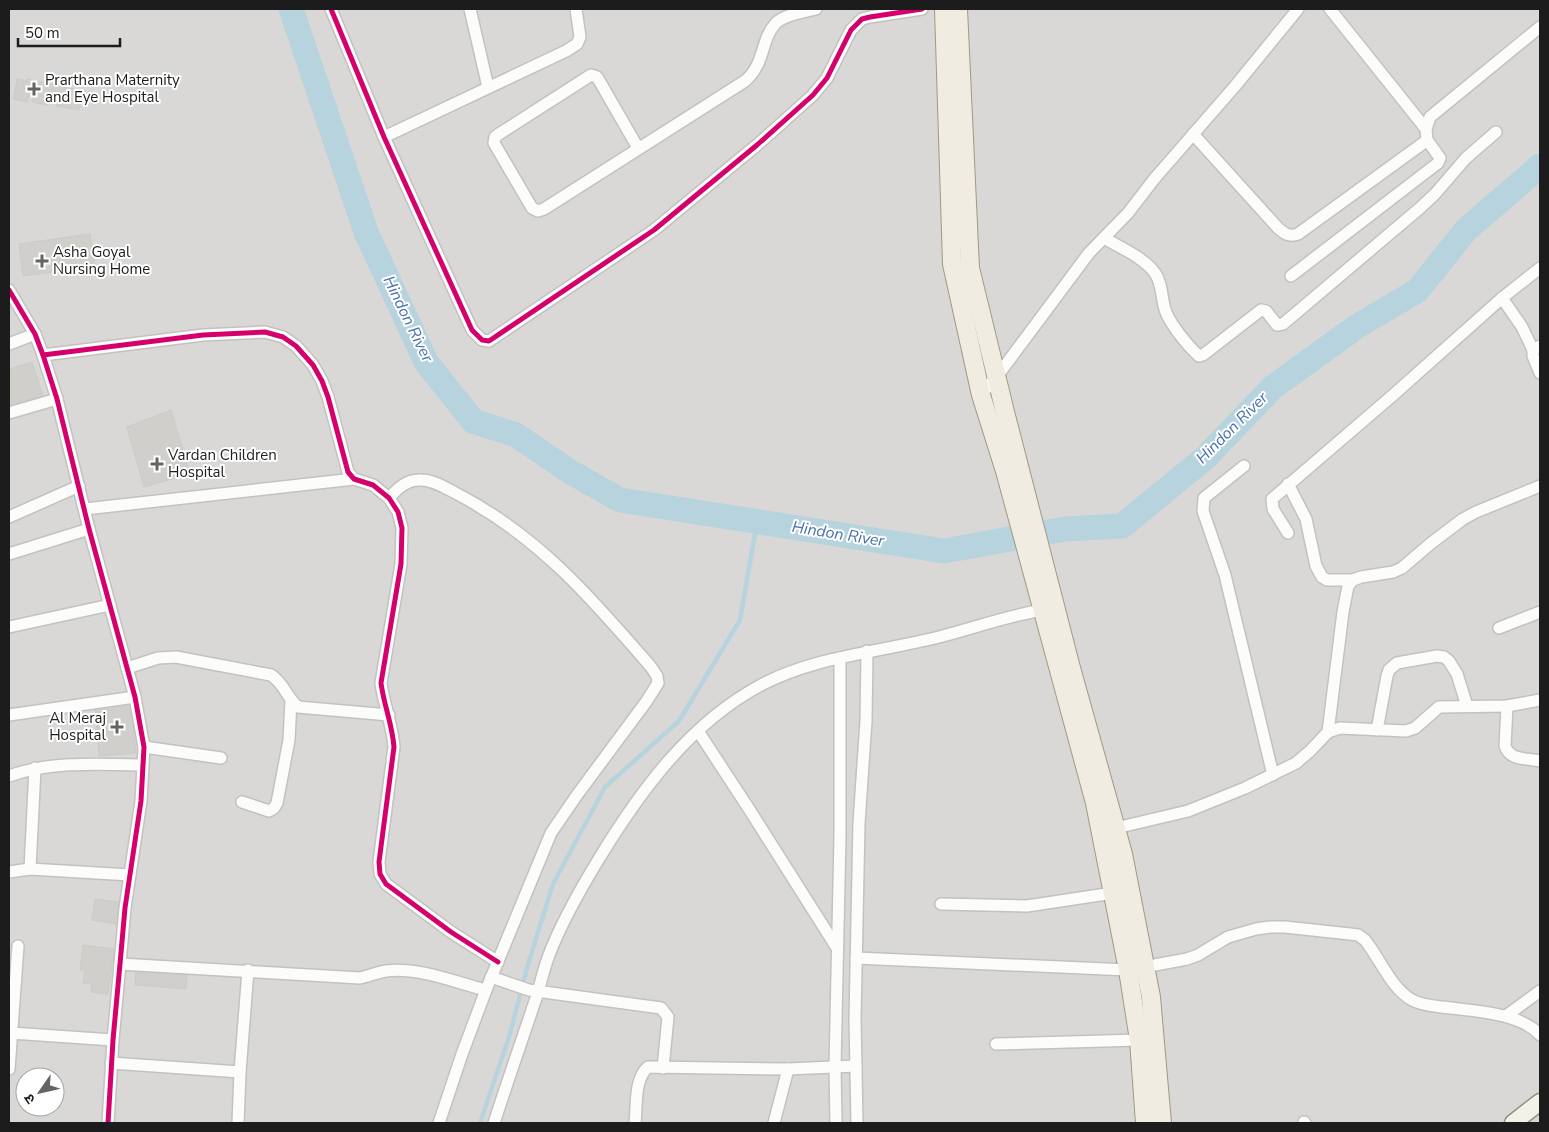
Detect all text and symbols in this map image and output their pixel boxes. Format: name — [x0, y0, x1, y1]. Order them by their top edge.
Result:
scale bar — [18, 15, 120, 47]
text: 50 m — [25, 23, 60, 43]
place label: Prarthana Maternity and Eye Hospital — [45, 70, 180, 107]
marker: Prarthana Maternity and Eye Hospital — [27, 82, 41, 96]
place label: Asha Goyal Nursing Home — [53, 242, 150, 279]
marker: Asha Goyal Nursing Home — [35, 254, 49, 268]
water label: Hindon River — [378, 272, 439, 367]
water label: Hindon River — [1191, 386, 1274, 469]
place label: Vardan Children Hospital — [167, 445, 277, 482]
marker: Vardan Children Hospital — [150, 457, 164, 471]
water label: Hindon River — [790, 516, 887, 552]
place label: Al Meraj Hospital — [49, 708, 107, 745]
marker: Al Meraj Hospital — [110, 720, 124, 734]
north arrow — [15, 1067, 65, 1117]
text: उ — [19, 1090, 40, 1108]

